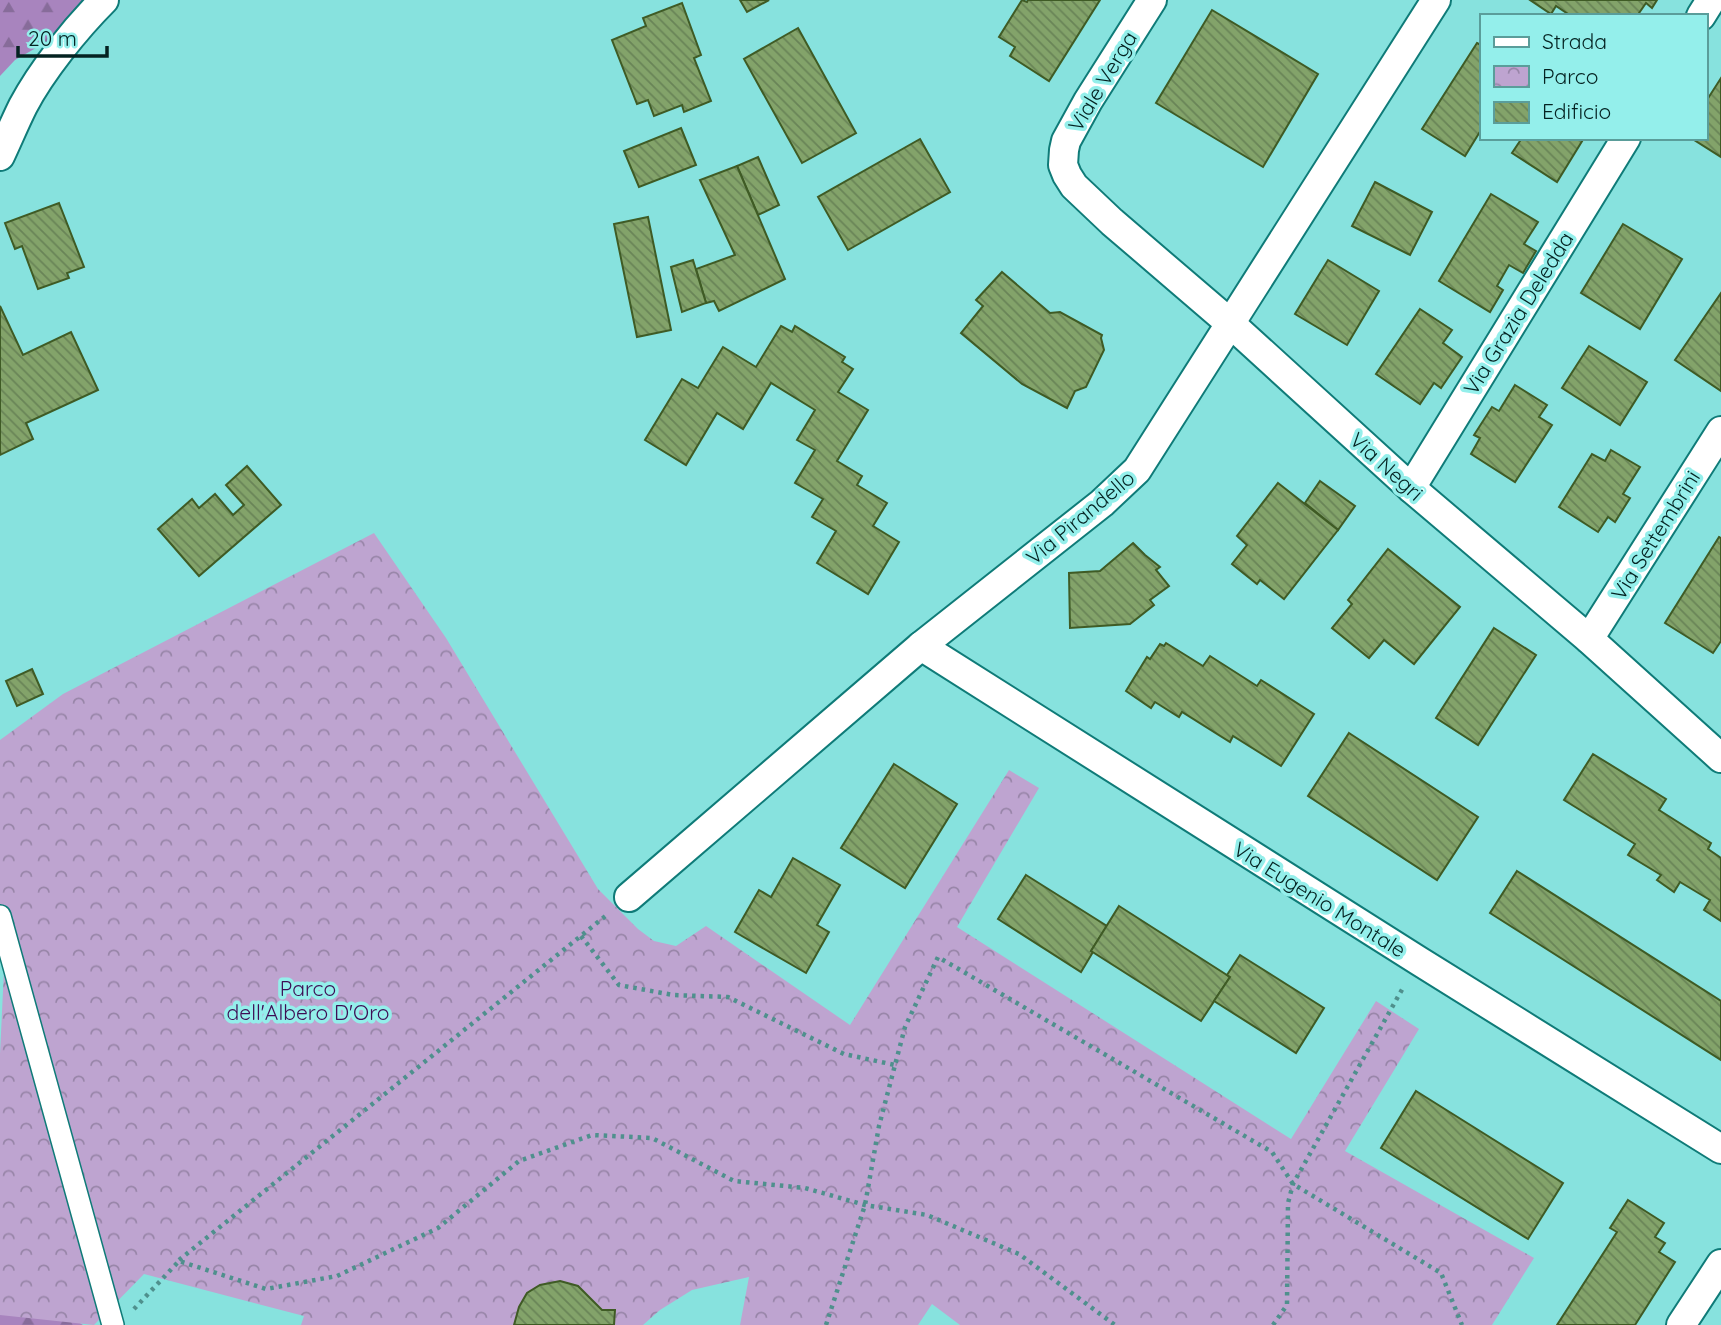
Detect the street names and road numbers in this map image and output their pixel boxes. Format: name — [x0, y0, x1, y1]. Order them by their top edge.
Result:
street label: Viale Verga — [1062, 26, 1142, 136]
street label: Via Grazia Deledda — [1457, 227, 1579, 399]
street label: Via Negri — [1345, 426, 1429, 506]
street label: Via Pirandello — [1021, 464, 1139, 570]
street label: Via Settembrini — [1605, 465, 1705, 605]
street label: Via Eugenio Montale — [1229, 835, 1411, 963]

